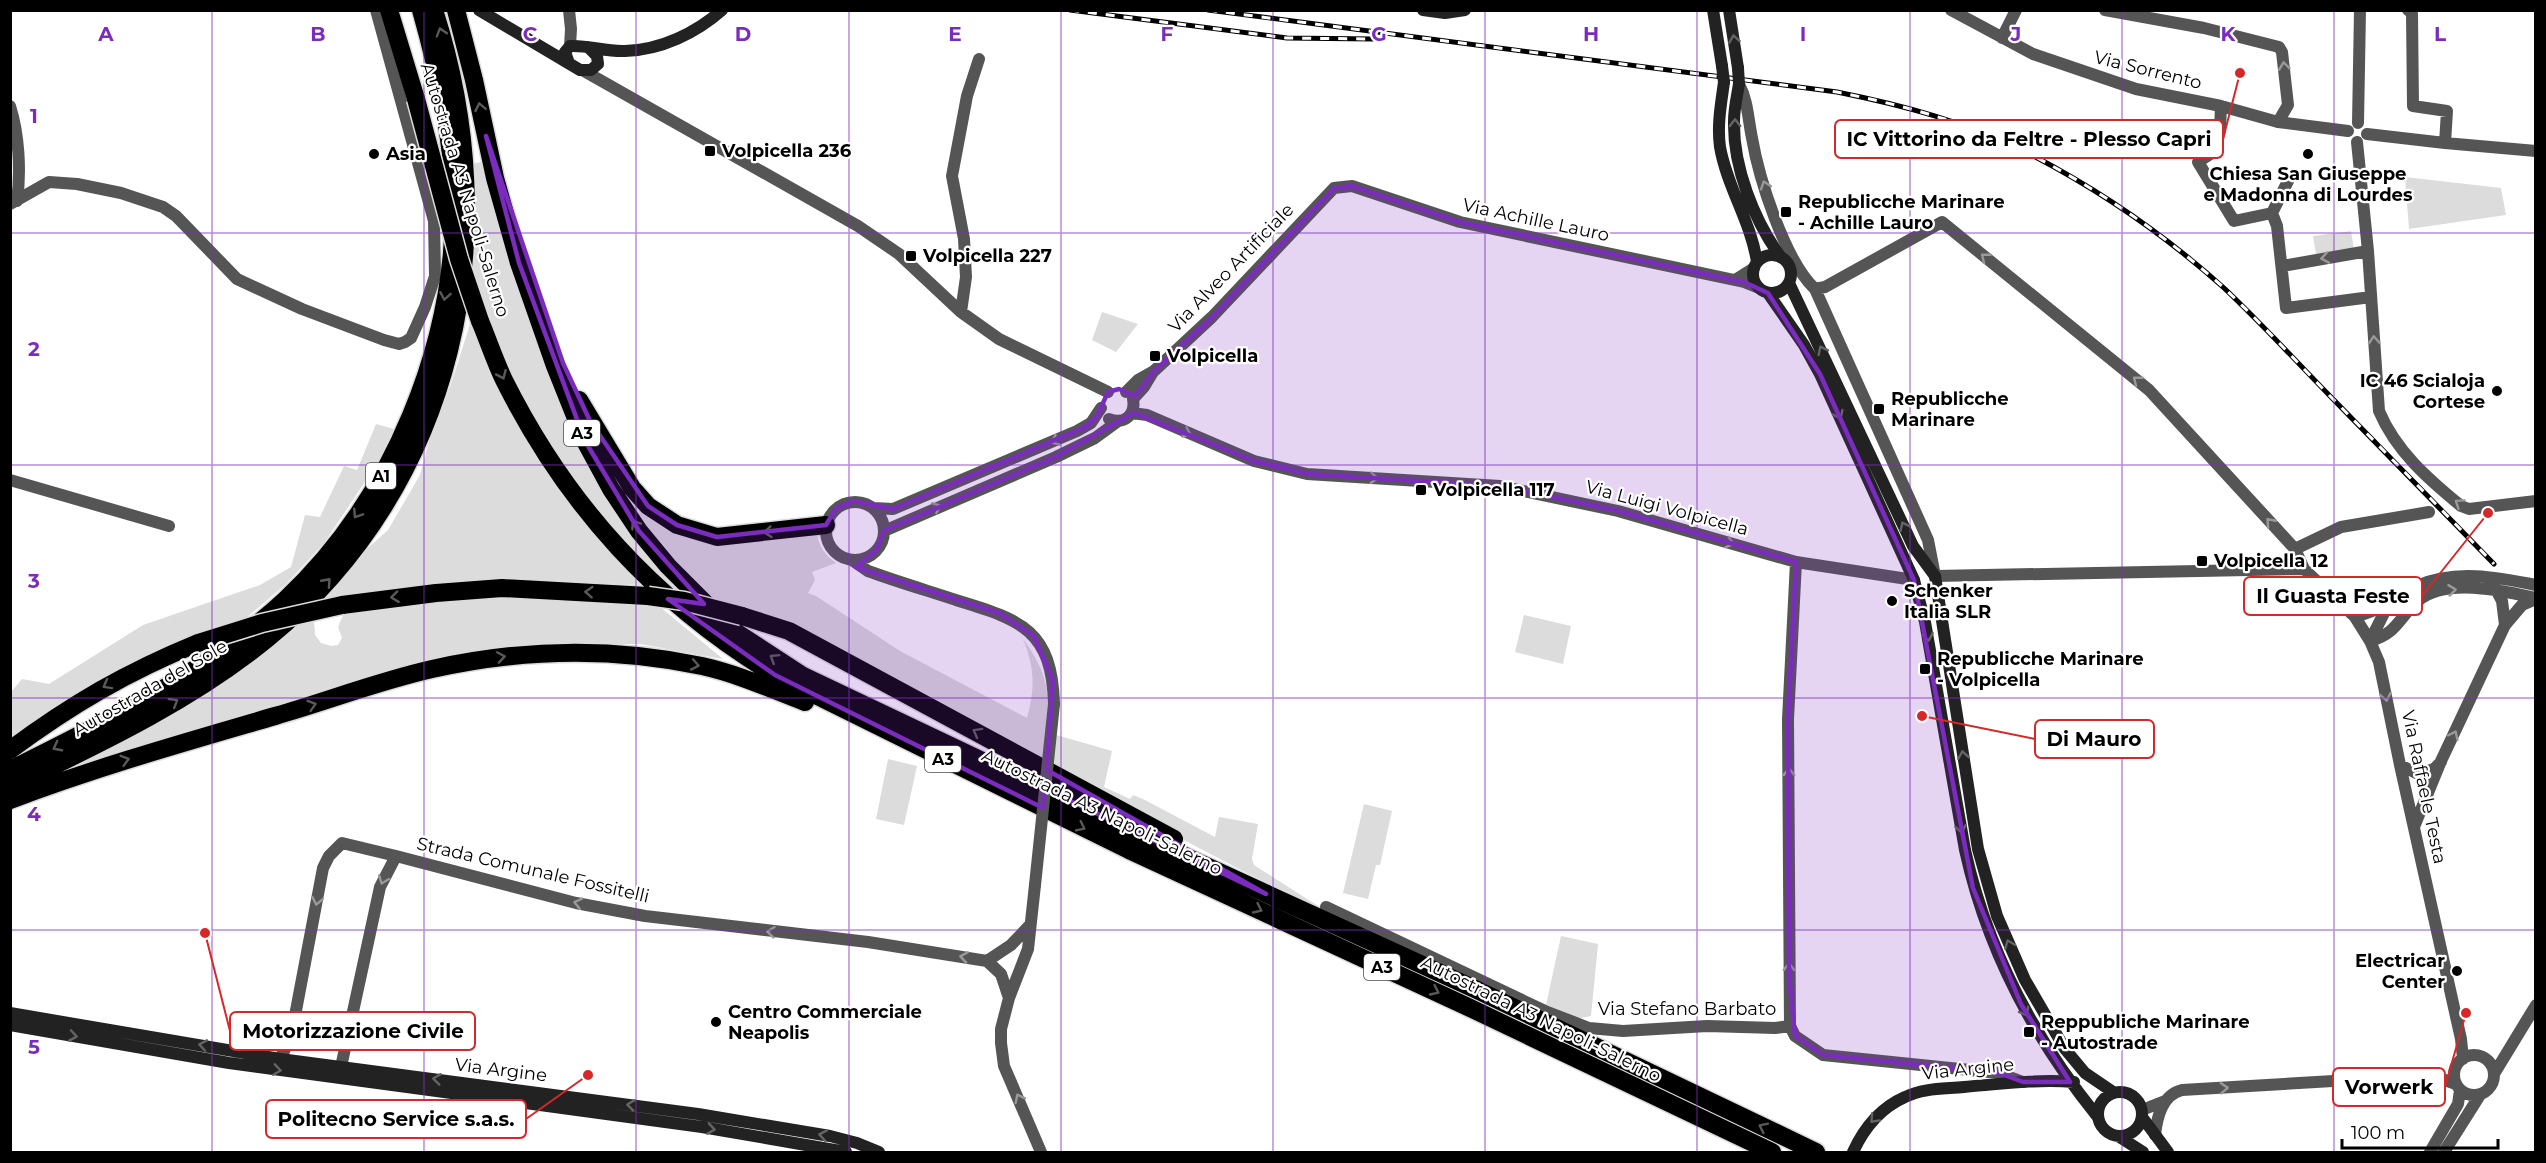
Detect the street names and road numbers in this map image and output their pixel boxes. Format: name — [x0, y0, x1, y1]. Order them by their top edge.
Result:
street label: Via Sorrento — [2092, 46, 2204, 94]
street label: Autostrada A3 Napoli-Salerno — [416, 60, 514, 320]
street label: Via Achille Lauro — [1461, 194, 1611, 246]
street label: Via Alveo Artificiale — [1164, 199, 1298, 337]
road number: A3 — [564, 420, 600, 446]
road number: A1 — [366, 463, 396, 489]
street label: Via Luigi Volpicella — [1583, 476, 1751, 540]
street label: Autostrada del Sole — [69, 635, 231, 741]
street label: Via Raffaele Testa — [2397, 708, 2451, 866]
street label: Autostrada A3 Napoli-Salerno — [978, 744, 1226, 880]
road number: A3 — [925, 746, 961, 772]
street label: Strada Comunale Fossitelli — [415, 833, 651, 907]
street label: Autostrada A3 Napoli-Salerno — [1417, 951, 1665, 1087]
road number: A3 — [1364, 954, 1400, 980]
street label: Via Stefano Barbato — [1598, 998, 1776, 1020]
street label: Via Argine — [454, 1053, 548, 1087]
street label: Via Argine — [1921, 1053, 2015, 1085]

